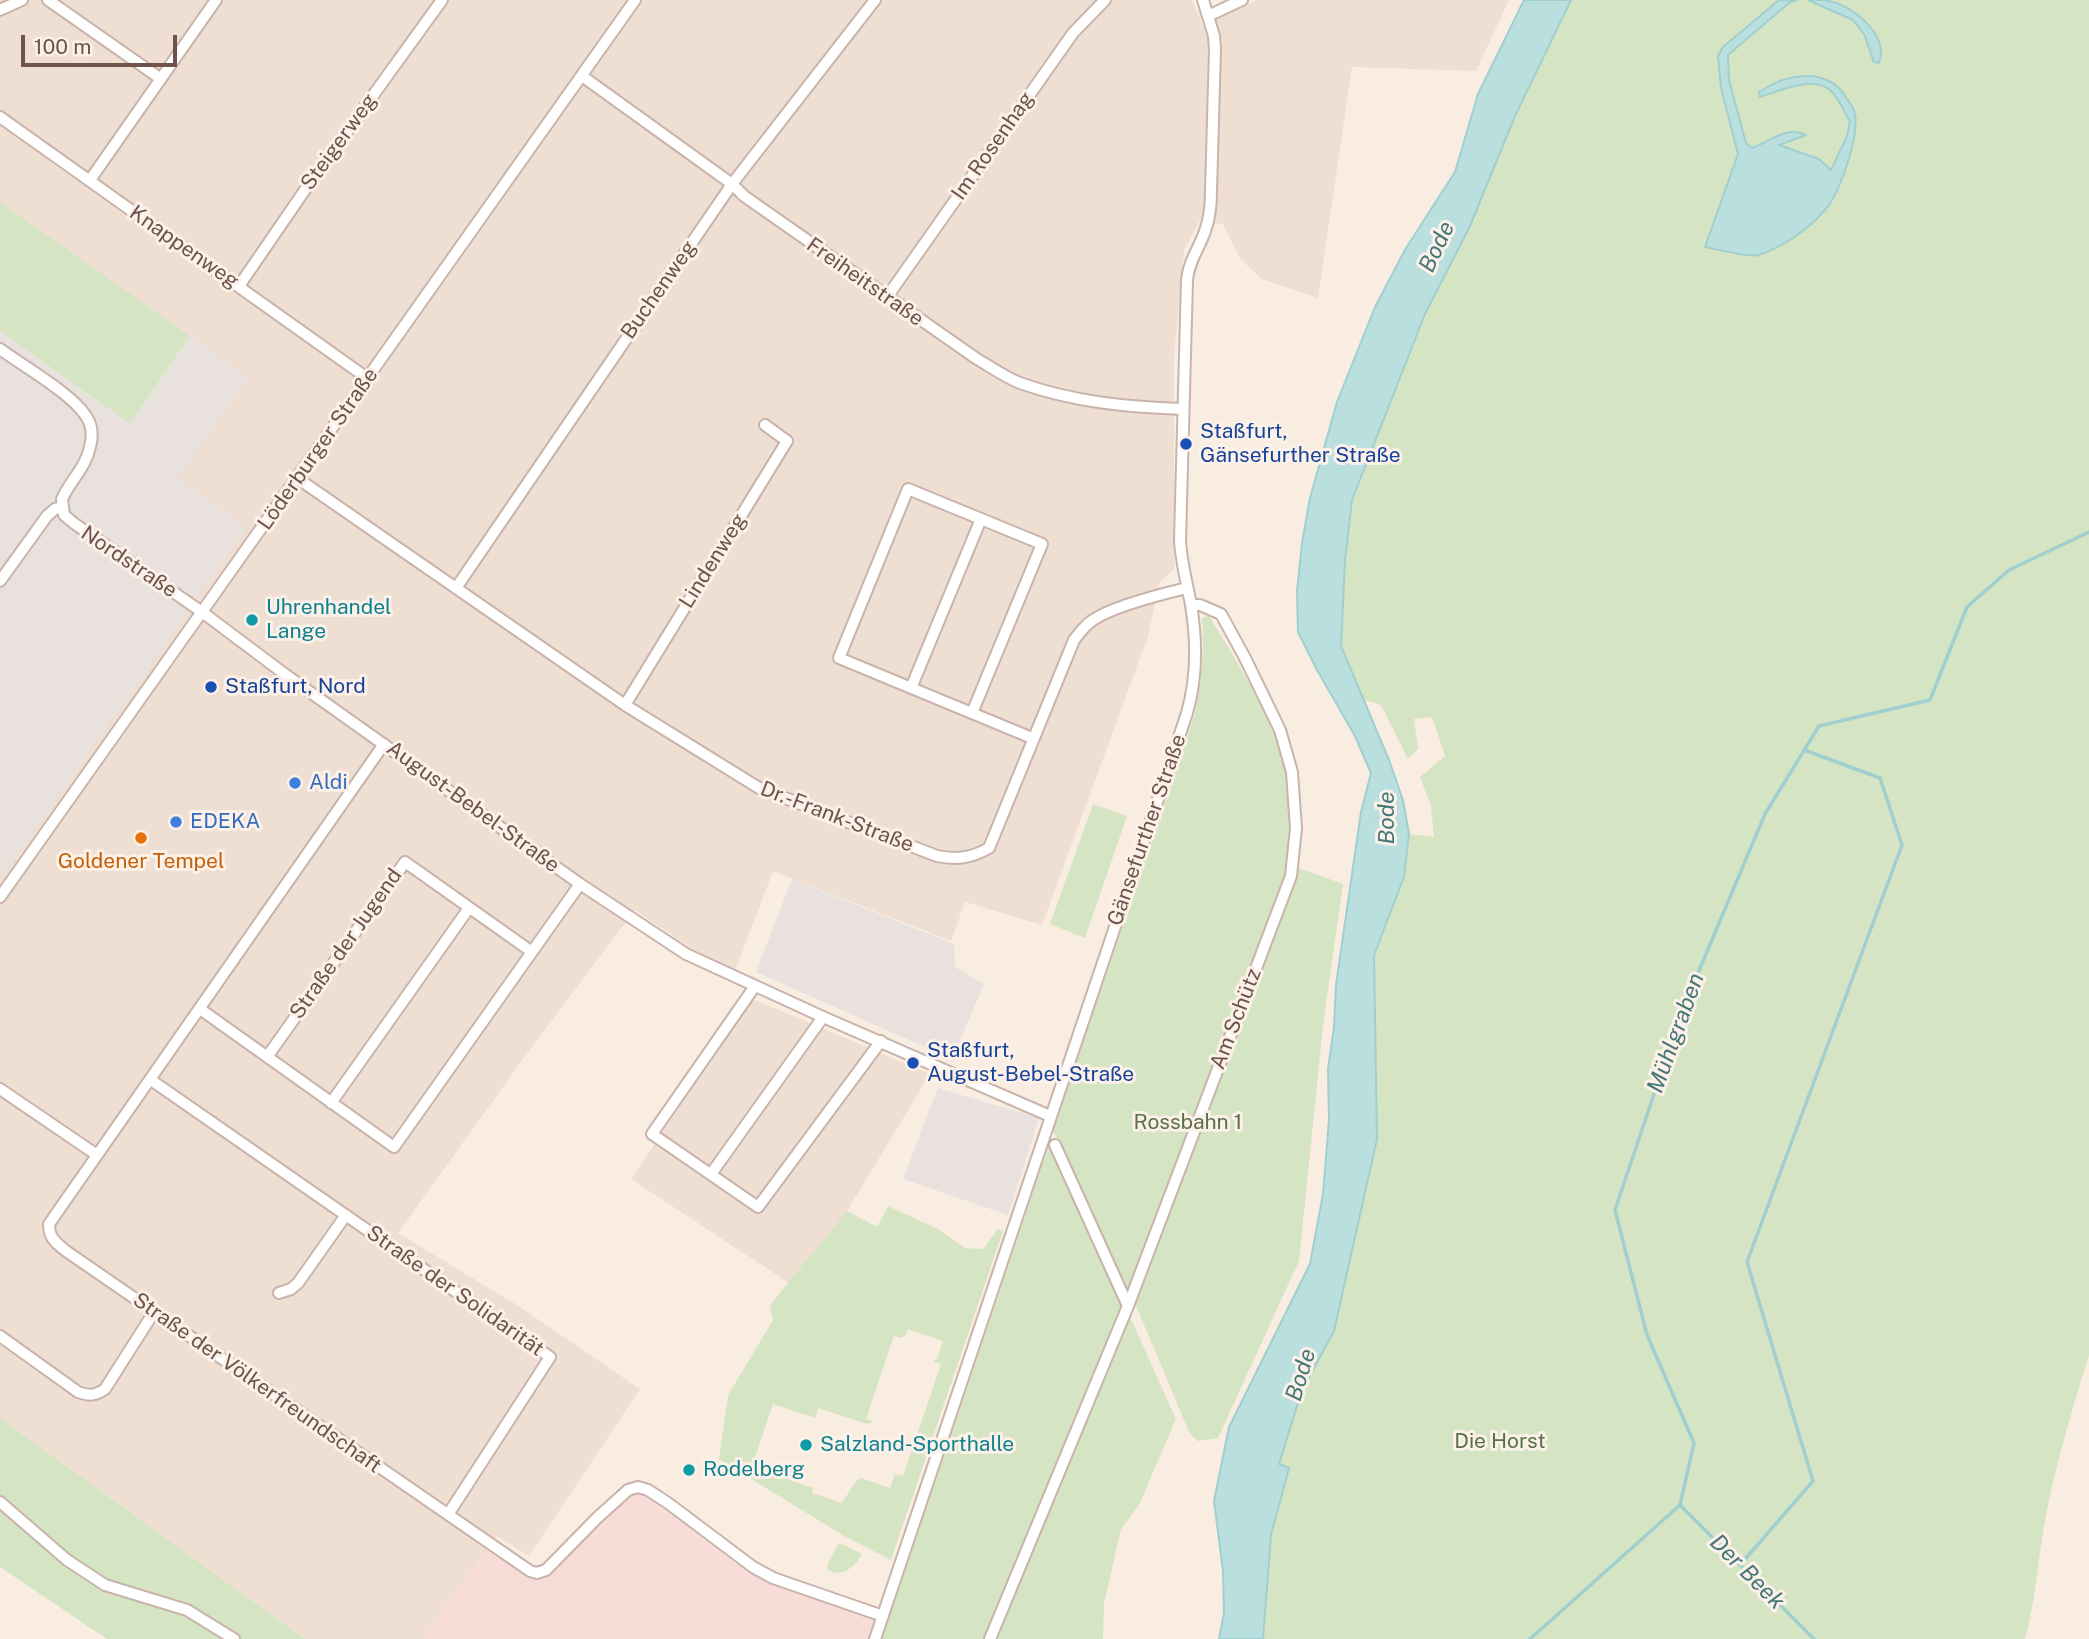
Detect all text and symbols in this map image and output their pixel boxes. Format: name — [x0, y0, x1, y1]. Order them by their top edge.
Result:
scale bar — [24, 21, 180, 65]
text: 100 m — [34, 34, 91, 59]
street label: Im Rosenhag — [946, 87, 1040, 205]
street label: Steigerweg — [296, 89, 382, 195]
street label: Knappenweg — [124, 200, 244, 294]
water label: Bode — [1413, 217, 1461, 277]
street label: Freiheitstraße — [802, 232, 928, 332]
street label: Buchenweg — [616, 236, 702, 344]
street label: Löderburger Straße — [253, 363, 383, 535]
place label: Staßfurt, Gänsefurther Straße — [1200, 419, 1401, 469]
marker: Staßfurt, Gänsefurther Straße — [1178, 436, 1194, 452]
street label: Lindenweg — [674, 509, 752, 613]
street label: Nordstraße — [76, 521, 182, 603]
place label: Uhrenhandel Lange — [266, 595, 391, 645]
marker: Uhrenhandel Lange — [244, 612, 260, 628]
place label: Staßfurt, Nord — [225, 674, 366, 700]
marker: Staßfurt, Nord — [203, 679, 219, 695]
street label: Gänsefurther Straße — [1102, 731, 1192, 929]
street label: August-Bebel-Straße — [382, 736, 564, 878]
place label: Aldi — [309, 770, 348, 796]
marker: Aldi — [287, 775, 303, 791]
street label: Dr.-Frank-Straße — [757, 776, 917, 858]
water label: Bode — [1373, 791, 1401, 845]
place label: EDEKA — [190, 809, 260, 835]
marker: EDEKA — [168, 814, 184, 830]
marker: Goldener Tempel — [133, 830, 149, 846]
place label: Goldener Tempel — [58, 849, 224, 875]
street label: Straße der Jugend — [285, 864, 407, 1024]
street label: Am Schütz — [1205, 965, 1267, 1073]
water label: Mühlgraben — [1642, 969, 1710, 1097]
place label: Staßfurt, August-Bebel-Straße — [927, 1038, 1134, 1088]
marker: Staßfurt, August-Bebel-Straße — [905, 1055, 921, 1071]
park label: Rossbahn 1 — [1134, 1110, 1242, 1136]
street label: Straße der Solidarität — [361, 1220, 549, 1362]
street label: Straße der Völkerfreundschaft — [128, 1287, 386, 1479]
water label: Bode — [1280, 1346, 1322, 1404]
park label: Die Horst — [1454, 1429, 1546, 1455]
place label: Salzland-Sporthalle — [820, 1432, 1014, 1458]
marker: Salzland-Sporthalle — [798, 1437, 814, 1453]
place label: Rodelberg — [703, 1457, 805, 1483]
marker: Rodelberg — [681, 1462, 697, 1478]
water label: Der Beek — [1704, 1529, 1790, 1615]

